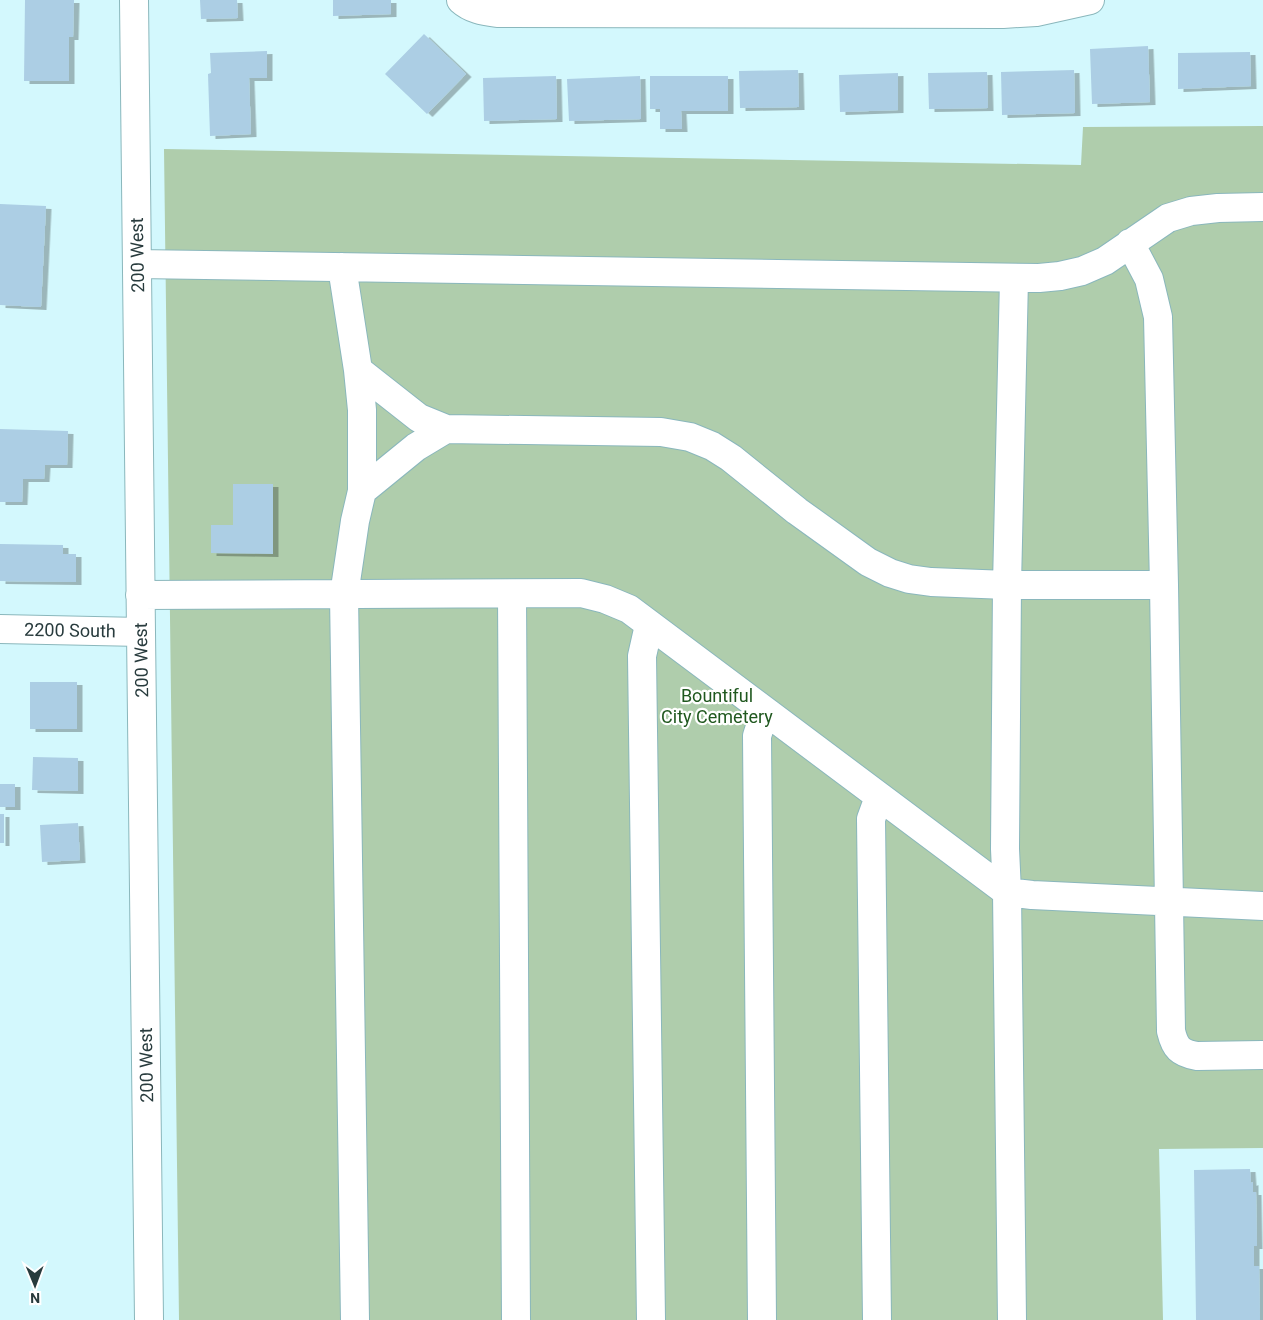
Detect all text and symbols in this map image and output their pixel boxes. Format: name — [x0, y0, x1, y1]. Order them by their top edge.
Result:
street label: 200 West — [126, 217, 148, 293]
street label: 2200 South — [24, 619, 116, 641]
street label: 200 West — [130, 622, 152, 698]
park label: Bountiful City Cemetery — [661, 685, 773, 727]
street label: 200 West — [135, 1027, 157, 1103]
north arrow — [10, 1260, 60, 1310]
text: N — [30, 1290, 40, 1306]

